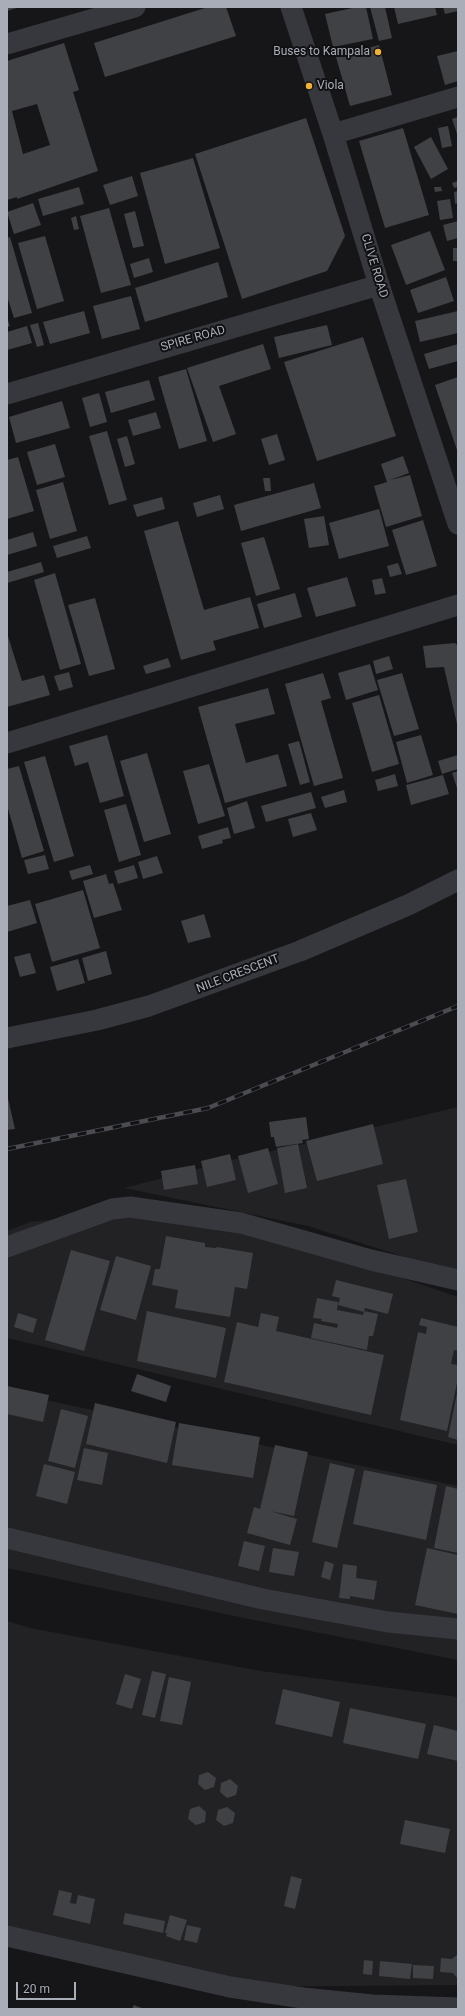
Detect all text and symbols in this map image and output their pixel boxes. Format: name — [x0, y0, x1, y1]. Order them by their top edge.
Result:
place label: Buses to Kampala — [273, 45, 370, 59]
marker: Buses to Kampala — [373, 47, 383, 57]
place label: Viola — [317, 79, 344, 93]
marker: Viola — [304, 81, 314, 91]
street label: CLIVE ROAD — [357, 232, 391, 300]
street label: SPIRE ROAD — [159, 323, 227, 355]
street label: NILE CRESCENT — [195, 952, 281, 996]
scale bar — [18, 1974, 78, 2000]
text: 20 m — [23, 1982, 50, 1996]

